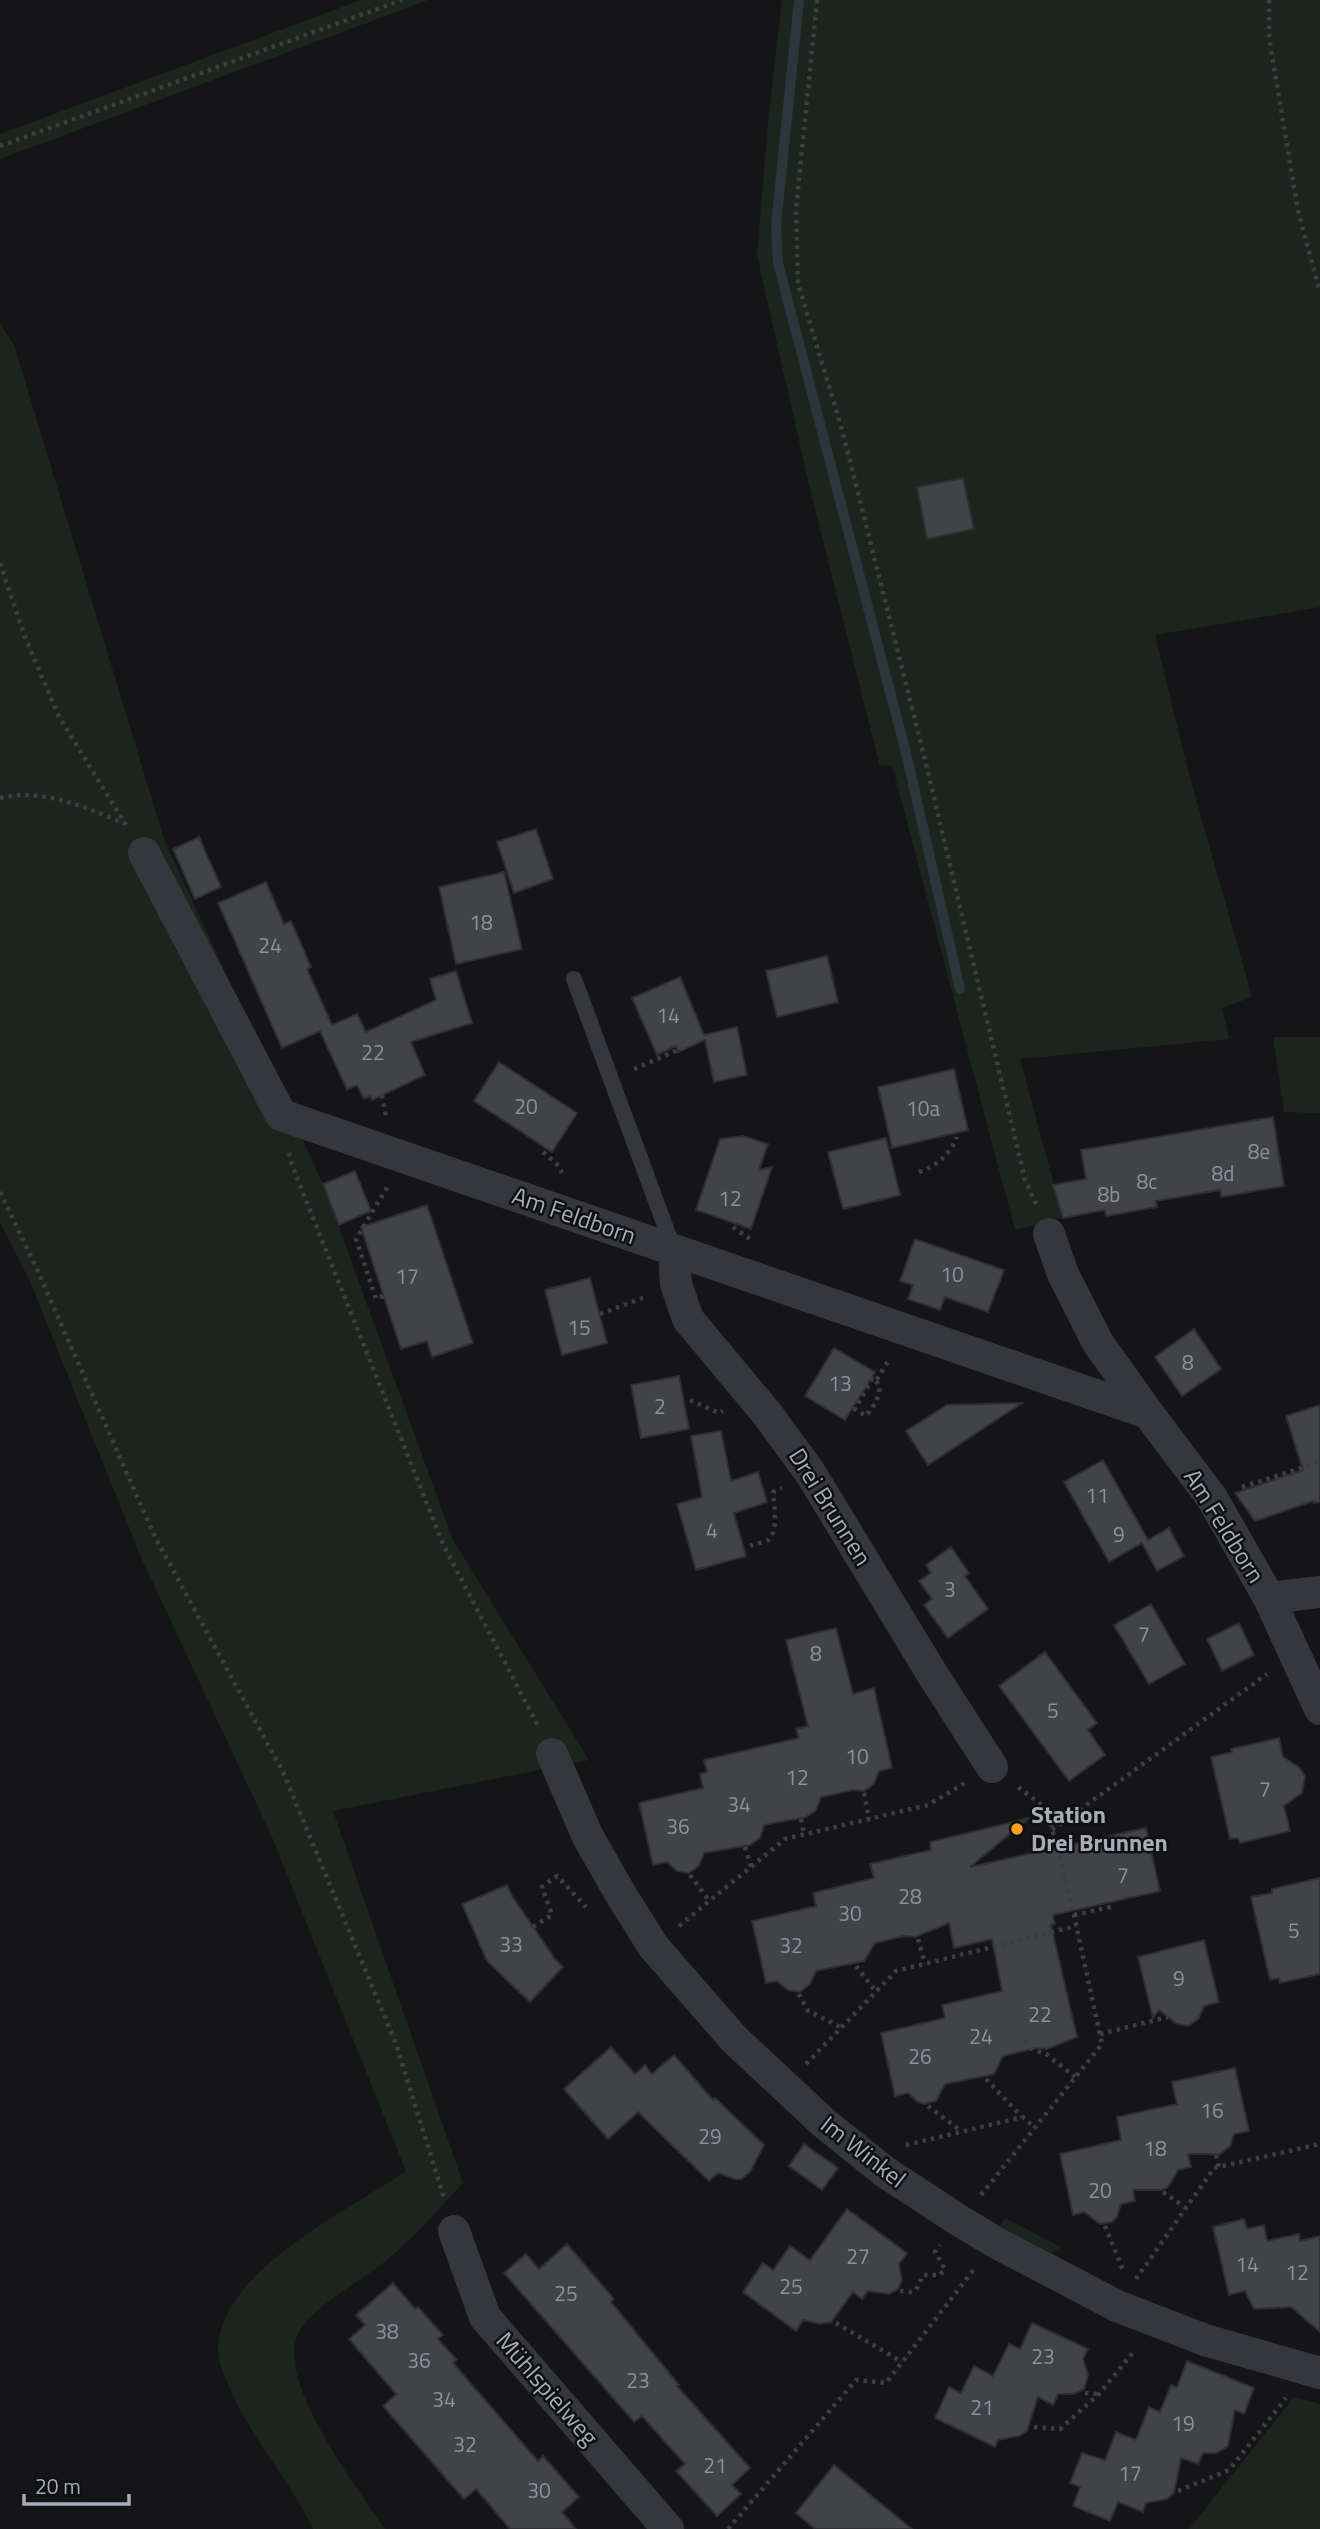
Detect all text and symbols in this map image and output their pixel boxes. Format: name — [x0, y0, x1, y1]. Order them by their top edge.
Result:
house number: 18 — [469, 906, 493, 938]
house number: 24 — [258, 929, 282, 961]
house number: 14 — [656, 999, 680, 1031]
house number: 22 — [361, 1036, 385, 1068]
house number: 20 — [514, 1090, 538, 1122]
house number: 10a — [906, 1092, 940, 1124]
house number: 8e — [1248, 1135, 1270, 1167]
house number: 8d — [1212, 1157, 1234, 1189]
house number: 8c — [1137, 1165, 1157, 1197]
street label: Am Feldborn — [508, 1177, 641, 1253]
house number: 8b — [1098, 1178, 1120, 1210]
house number: 12 — [718, 1182, 742, 1214]
house number: 10 — [940, 1258, 964, 1290]
house number: 17 — [395, 1260, 419, 1292]
house number: 15 — [567, 1311, 591, 1343]
house number: 8 — [1182, 1346, 1194, 1378]
house number: 13 — [828, 1367, 852, 1399]
house number: 2 — [654, 1390, 666, 1422]
street label: Drei Brunnen — [780, 1441, 881, 1572]
street label: Am Feldborn — [1175, 1461, 1274, 1590]
house number: 11 — [1085, 1479, 1109, 1511]
house number: 4 — [706, 1514, 718, 1546]
house number: 9 — [1113, 1518, 1125, 1550]
house number: 3 — [944, 1573, 956, 1605]
house number: 7 — [1138, 1618, 1150, 1650]
house number: 8 — [810, 1637, 822, 1669]
house number: 5 — [1047, 1694, 1059, 1726]
house number: 10 — [845, 1740, 869, 1772]
house number: 12 — [785, 1761, 809, 1793]
house number: 7 — [1259, 1773, 1271, 1805]
house number: 34 — [727, 1788, 751, 1820]
place label: Station Drei Brunnen — [1031, 1796, 1168, 1860]
house number: 36 — [666, 1810, 690, 1842]
marker: Station Drei Brunnen — [1009, 1821, 1025, 1837]
house number: 7 — [1117, 1859, 1129, 1891]
house number: 28 — [898, 1880, 922, 1912]
house number: 30 — [838, 1897, 862, 1929]
house number: 5 — [1288, 1914, 1300, 1946]
house number: 33 — [499, 1928, 523, 1960]
house number: 32 — [779, 1929, 803, 1961]
house number: 9 — [1173, 1962, 1185, 1994]
house number: 22 — [1028, 1998, 1052, 2030]
house number: 24 — [969, 2020, 993, 2052]
house number: 26 — [908, 2040, 932, 2072]
house number: 16 — [1200, 2094, 1224, 2126]
street label: Im Winkel — [813, 2106, 914, 2196]
house number: 29 — [698, 2120, 722, 2152]
house number: 18 — [1143, 2132, 1167, 2164]
house number: 20 — [1088, 2174, 1112, 2206]
house number: 27 — [846, 2240, 870, 2272]
house number: 14 — [1235, 2248, 1259, 2280]
house number: 12 — [1285, 2256, 1309, 2288]
house number: 25 — [779, 2270, 803, 2302]
house number: 25 — [554, 2277, 578, 2309]
house number: 38 — [375, 2315, 399, 2347]
street label: Mühlspielweg — [488, 2323, 607, 2453]
house number: 23 — [1031, 2340, 1055, 2372]
house number: 36 — [407, 2344, 431, 2376]
house number: 23 — [626, 2364, 650, 2396]
house number: 34 — [432, 2383, 456, 2415]
house number: 21 — [970, 2391, 994, 2423]
house number: 19 — [1171, 2407, 1195, 2439]
house number: 32 — [453, 2428, 477, 2460]
house number: 21 — [703, 2449, 727, 2481]
house number: 17 — [1118, 2457, 1142, 2489]
scale bar — [24, 2462, 130, 2506]
text: 20 m — [35, 2470, 81, 2502]
house number: 30 — [527, 2474, 551, 2506]

